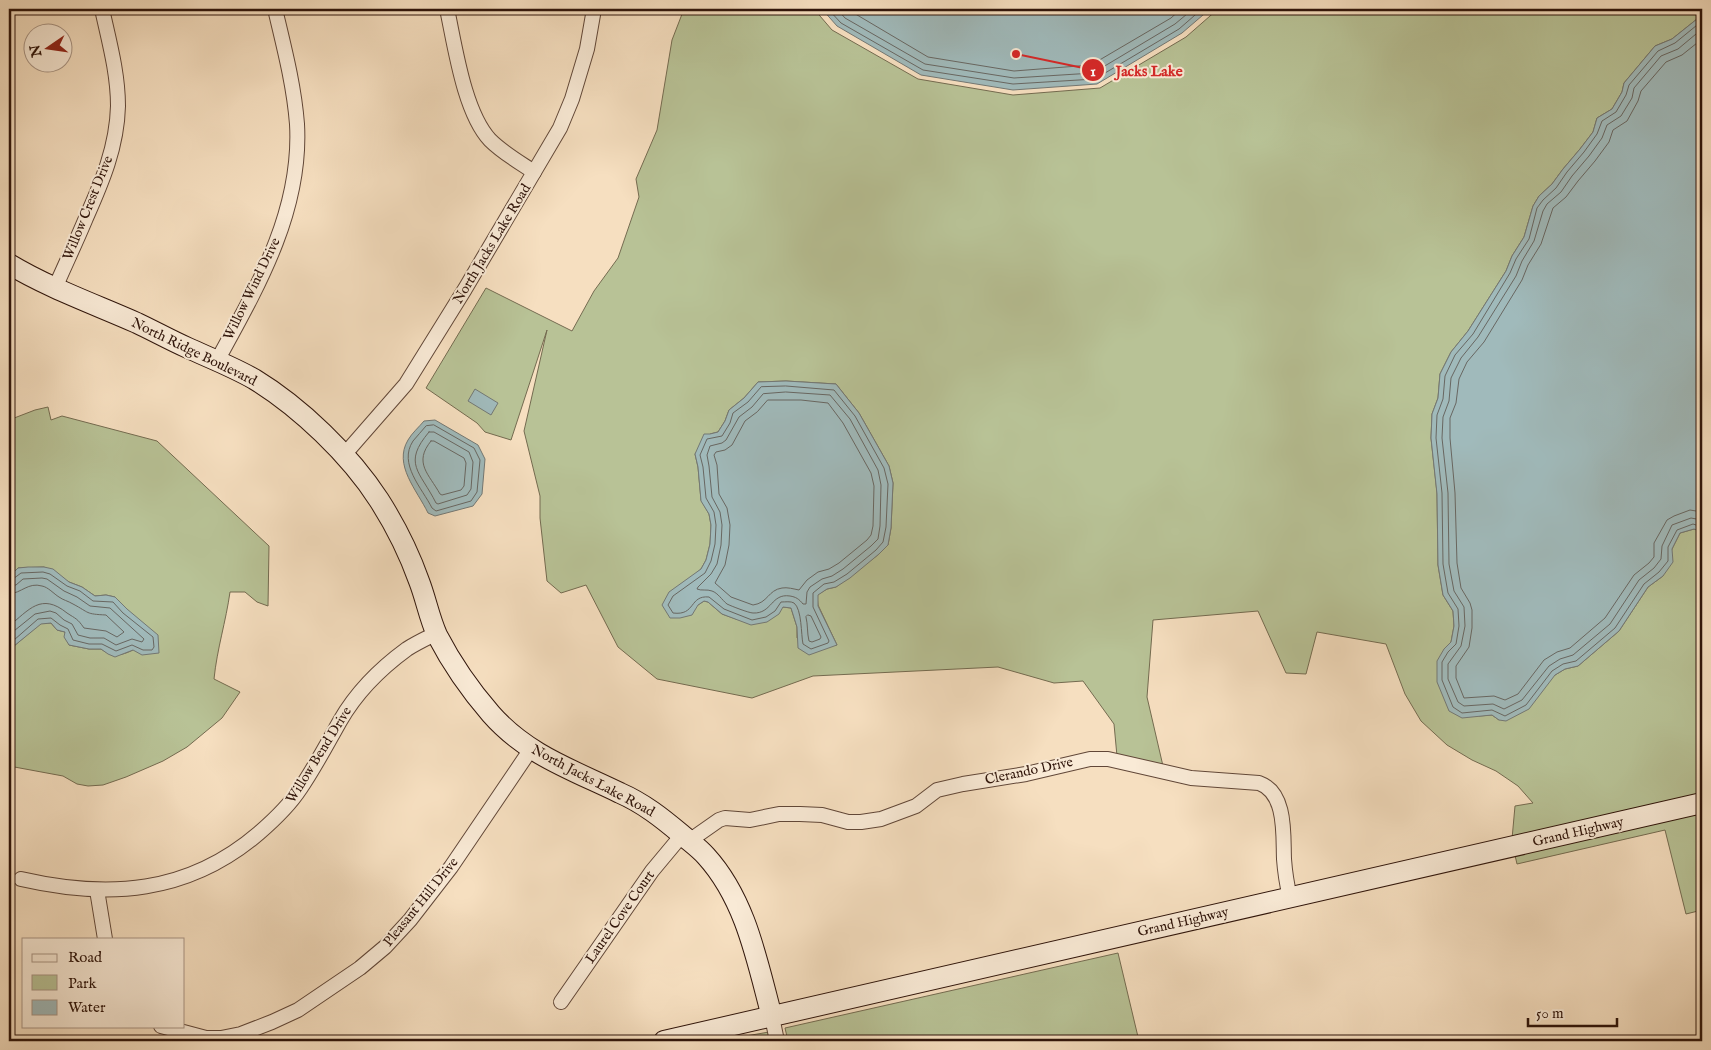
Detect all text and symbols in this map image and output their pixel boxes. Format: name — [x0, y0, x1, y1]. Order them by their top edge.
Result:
north arrow — [22, 22, 72, 72]
text: N — [26, 43, 47, 60]
callout: Jacks Lake — [1081, 55, 1193, 85]
text: 1 — [1090, 62, 1096, 81]
text: Jacks Lake — [1113, 62, 1183, 81]
street label: Willow Crest Drive — [59, 153, 117, 263]
street label: North Jacks Lake Road — [449, 180, 535, 307]
street label: Willow Wind Drive — [219, 234, 285, 343]
street label: North Ridge Boulevard — [128, 314, 260, 390]
street label: Willow Bend Drive — [282, 703, 356, 807]
street label: North Jacks Lake Road — [528, 741, 658, 821]
street label: Clerando Drive — [983, 753, 1075, 789]
street label: Grand Highway — [1531, 813, 1625, 851]
street label: Pleasant Hill Drive — [379, 853, 463, 950]
street label: Laurel Cove Court — [581, 867, 659, 967]
street label: Grand Highway — [1136, 903, 1230, 941]
legend — [22, 938, 185, 1028]
text: Road — [68, 948, 103, 967]
text: Park — [68, 974, 98, 993]
scale bar — [1528, 995, 1617, 1027]
text: Water — [68, 998, 106, 1017]
text: 50 m — [1536, 1004, 1564, 1023]

